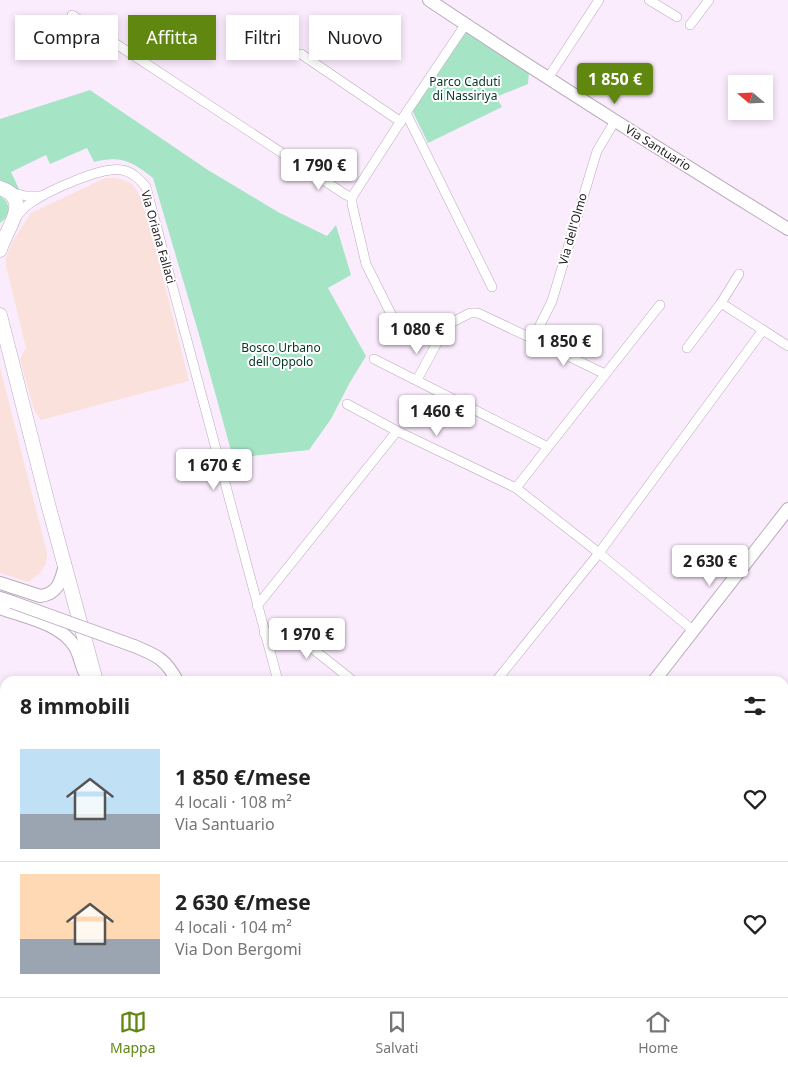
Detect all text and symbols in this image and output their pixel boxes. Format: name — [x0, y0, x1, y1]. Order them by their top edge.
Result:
chip: Compra — [15, 15, 118, 60]
chip: Affitta — [128, 15, 216, 60]
chip: Filtri — [226, 15, 299, 60]
chip: Nuovo — [309, 15, 401, 60]
pin: 1 850 € — [569, 62, 661, 105]
text: 1 850 € — [588, 68, 642, 90]
park label: Parco Caduti di Nassiriya — [429, 73, 501, 104]
north arrow — [728, 75, 772, 120]
map controls — [728, 75, 773, 120]
street label: Via Santuario — [622, 121, 694, 175]
pin: 1 790 € — [273, 148, 365, 191]
text: 1 790 € — [292, 154, 346, 176]
street label: Via Oriana Fallaci — [137, 188, 180, 286]
street label: Via dell'Olmo — [554, 191, 591, 267]
pin: 1 080 € — [371, 312, 463, 355]
text: 1 080 € — [390, 318, 444, 340]
pin: 1 850 € — [518, 324, 610, 367]
text: 1 850 € — [537, 330, 591, 352]
park label: Bosco Urbano dell'Oppolo — [241, 339, 321, 370]
pin: 1 460 € — [391, 394, 483, 437]
text: 1 460 € — [410, 400, 464, 422]
pin: 1 670 € — [168, 448, 260, 491]
text: 1 670 € — [187, 454, 241, 476]
pin: 2 630 € — [664, 544, 756, 587]
text: 2 630 € — [683, 550, 737, 572]
pin: 1 970 € — [261, 618, 353, 660]
text: 1 970 € — [280, 623, 334, 645]
text: 8 immobili — [20, 692, 130, 720]
icon: filters — [741, 692, 769, 720]
text: 1 850 €/mese — [175, 763, 311, 791]
icon: home — [60, 769, 120, 829]
icon: heart — [741, 785, 769, 813]
text: 4 locali · 108 m² — [175, 791, 292, 813]
text: Via Santuario — [175, 813, 275, 835]
text: 2 630 €/mese — [175, 888, 311, 916]
icon: home — [60, 894, 120, 954]
icon: heart — [741, 910, 769, 938]
text: 4 locali · 104 m² — [175, 916, 292, 938]
text: Via Don Bergomi — [175, 938, 302, 960]
tab: Mappa — [110, 1008, 156, 1057]
tab: Salvati — [376, 1008, 418, 1057]
tab: Home — [638, 1008, 678, 1057]

